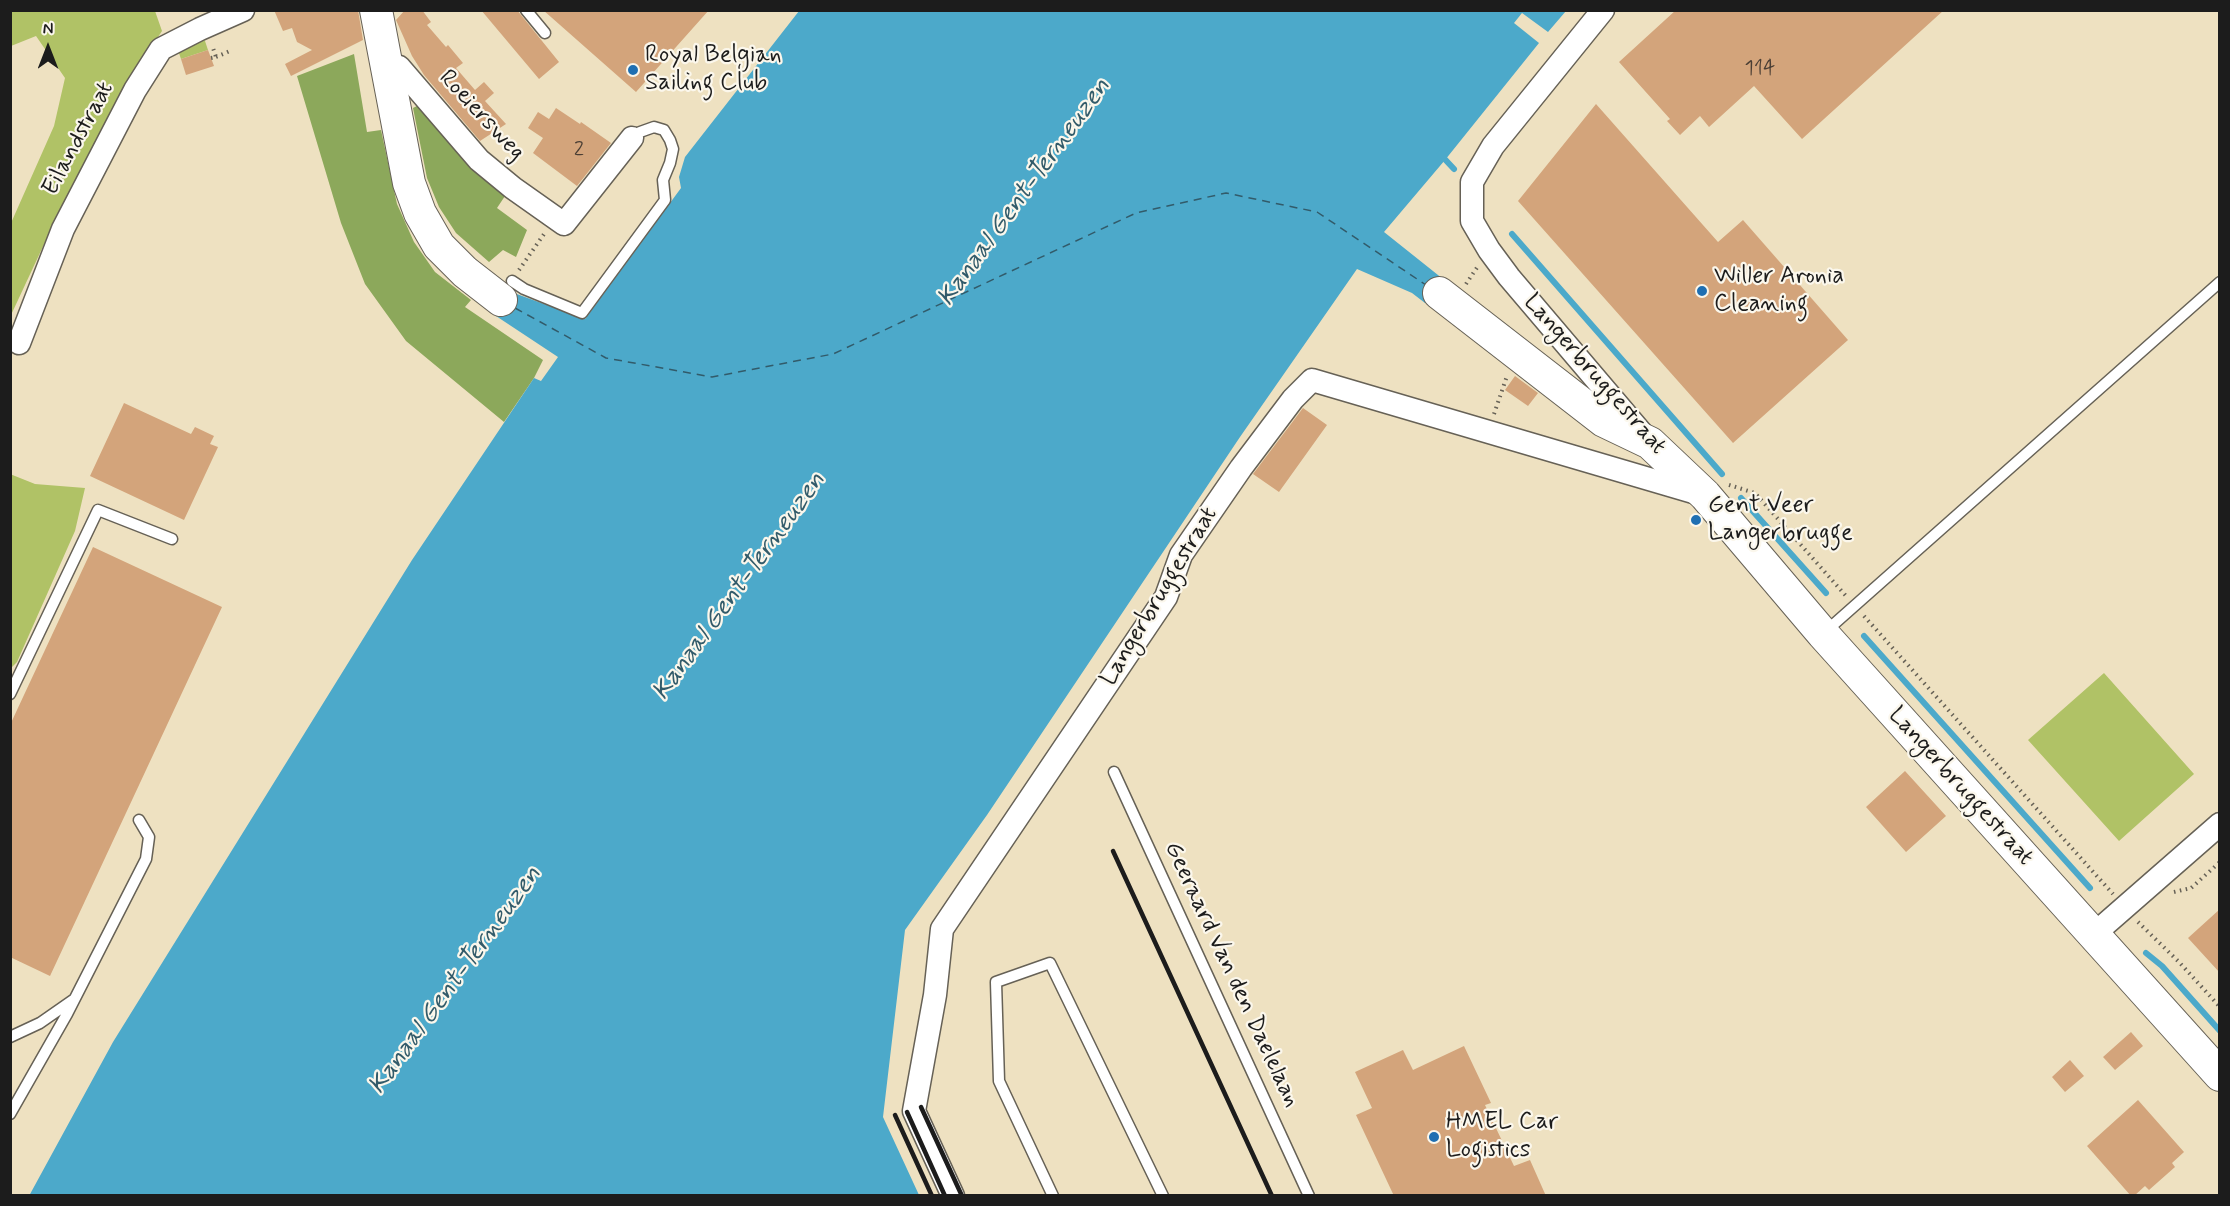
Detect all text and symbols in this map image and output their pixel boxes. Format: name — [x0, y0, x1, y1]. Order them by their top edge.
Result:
north arrow — [18, 18, 78, 78]
text: N — [43, 19, 53, 40]
place label: Royal Belgian Sailing Club — [645, 42, 782, 98]
house number: 114 — [1745, 57, 1775, 83]
marker: Royal Belgian Sailing Club — [626, 63, 640, 77]
street label: Roeiersweg — [432, 65, 530, 167]
water label: Kanaal Gent-Terneuzen — [932, 73, 1118, 313]
street label: Eilandstraat — [37, 77, 121, 201]
house number: 2 — [574, 138, 584, 164]
place label: Willer Aronia Cleaning — [1714, 263, 1844, 319]
marker: Willer Aronia Cleaning — [1695, 284, 1709, 298]
street label: Langerbruggestraat — [1516, 289, 1672, 461]
water label: Kanaal Gent-Terneuzen — [647, 467, 833, 707]
place label: Gent Veer Langerbrugge — [1708, 492, 1853, 548]
street label: Langerbruggestraat — [1095, 502, 1225, 692]
marker: Gent Veer Langerbrugge — [1689, 513, 1703, 527]
street label: Langerbruggestraat — [1881, 702, 2039, 872]
street label: Geeraard Van den Daelelaan — [1157, 838, 1305, 1112]
water label: Kanaal Gent-Terneuzen — [363, 861, 549, 1101]
place label: HMEL Car Logistics — [1446, 1109, 1558, 1165]
marker: HMEL Car Logistics — [1427, 1130, 1441, 1144]

